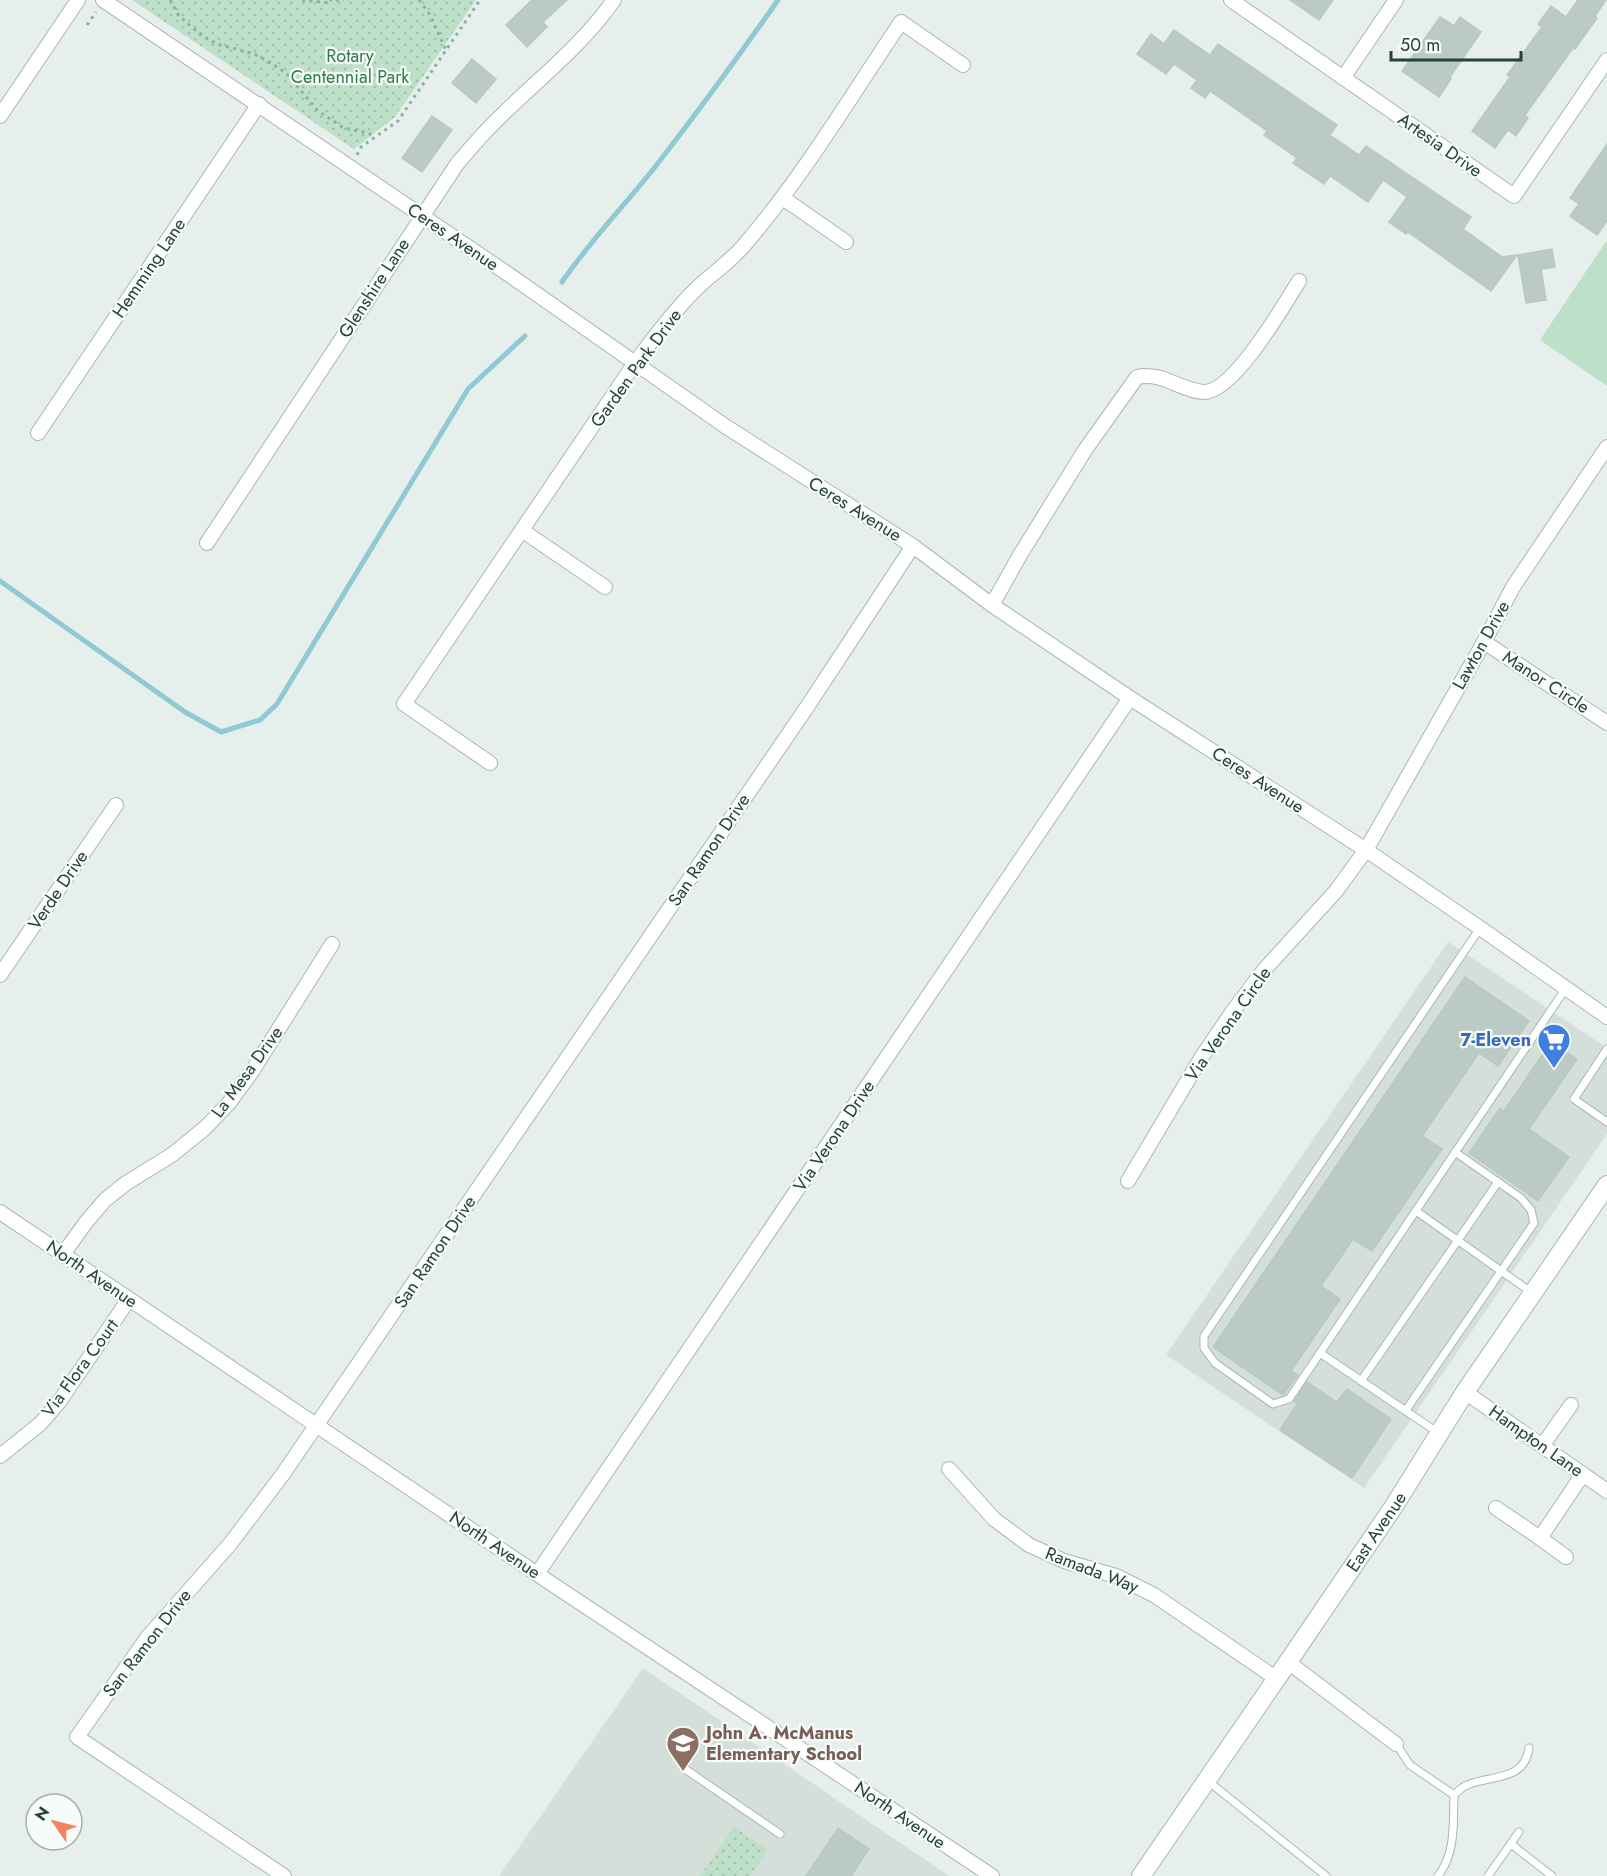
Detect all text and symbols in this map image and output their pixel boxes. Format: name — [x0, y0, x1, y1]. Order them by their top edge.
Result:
scale bar — [1391, 24, 1522, 62]
text: 50 m — [1400, 32, 1440, 58]
park label: Rotary Centennial Park — [291, 43, 409, 90]
street label: Artesia Drive — [1393, 106, 1487, 184]
street label: Ceres Avenue — [402, 197, 504, 277]
street label: Hemming Lane — [106, 213, 192, 323]
street label: Glenshire Lane — [332, 233, 416, 343]
street label: Garden Park Drive — [584, 303, 688, 433]
street label: Ceres Avenue — [803, 470, 907, 548]
street label: Lawton Drive — [1446, 596, 1516, 694]
street label: Manor Circle — [1497, 644, 1595, 720]
street label: Ceres Avenue — [1207, 740, 1309, 820]
street label: San Ramon Drive — [662, 788, 756, 912]
street label: Verde Drive — [22, 845, 94, 935]
street label: Via Verona Circle — [1179, 961, 1277, 1087]
street label: La Mesa Drive — [205, 1021, 289, 1123]
supermarket icon: 7-Eleven — [1536, 1022, 1572, 1069]
place label: 7-Eleven — [1461, 1027, 1531, 1053]
street label: Via Verona Drive — [787, 1075, 881, 1197]
street label: San Ramon Drive — [388, 1190, 482, 1314]
street label: North Avenue — [41, 1234, 143, 1314]
street label: Via Flora Court — [35, 1313, 125, 1423]
street label: Hampton Lane — [1483, 1399, 1589, 1483]
street label: East Avenue — [1340, 1487, 1413, 1577]
street label: North Avenue — [444, 1505, 546, 1585]
street label: Ramada Way — [1041, 1540, 1143, 1600]
street label: San Ramon Drive — [96, 1583, 198, 1703]
place label: John A. McManus Elementary School — [703, 1720, 862, 1767]
school or university icon: John A. McManus Elementary School — [665, 1725, 701, 1772]
street label: North Avenue — [849, 1775, 951, 1855]
north arrow — [24, 1792, 84, 1852]
text: N — [29, 1802, 55, 1825]

